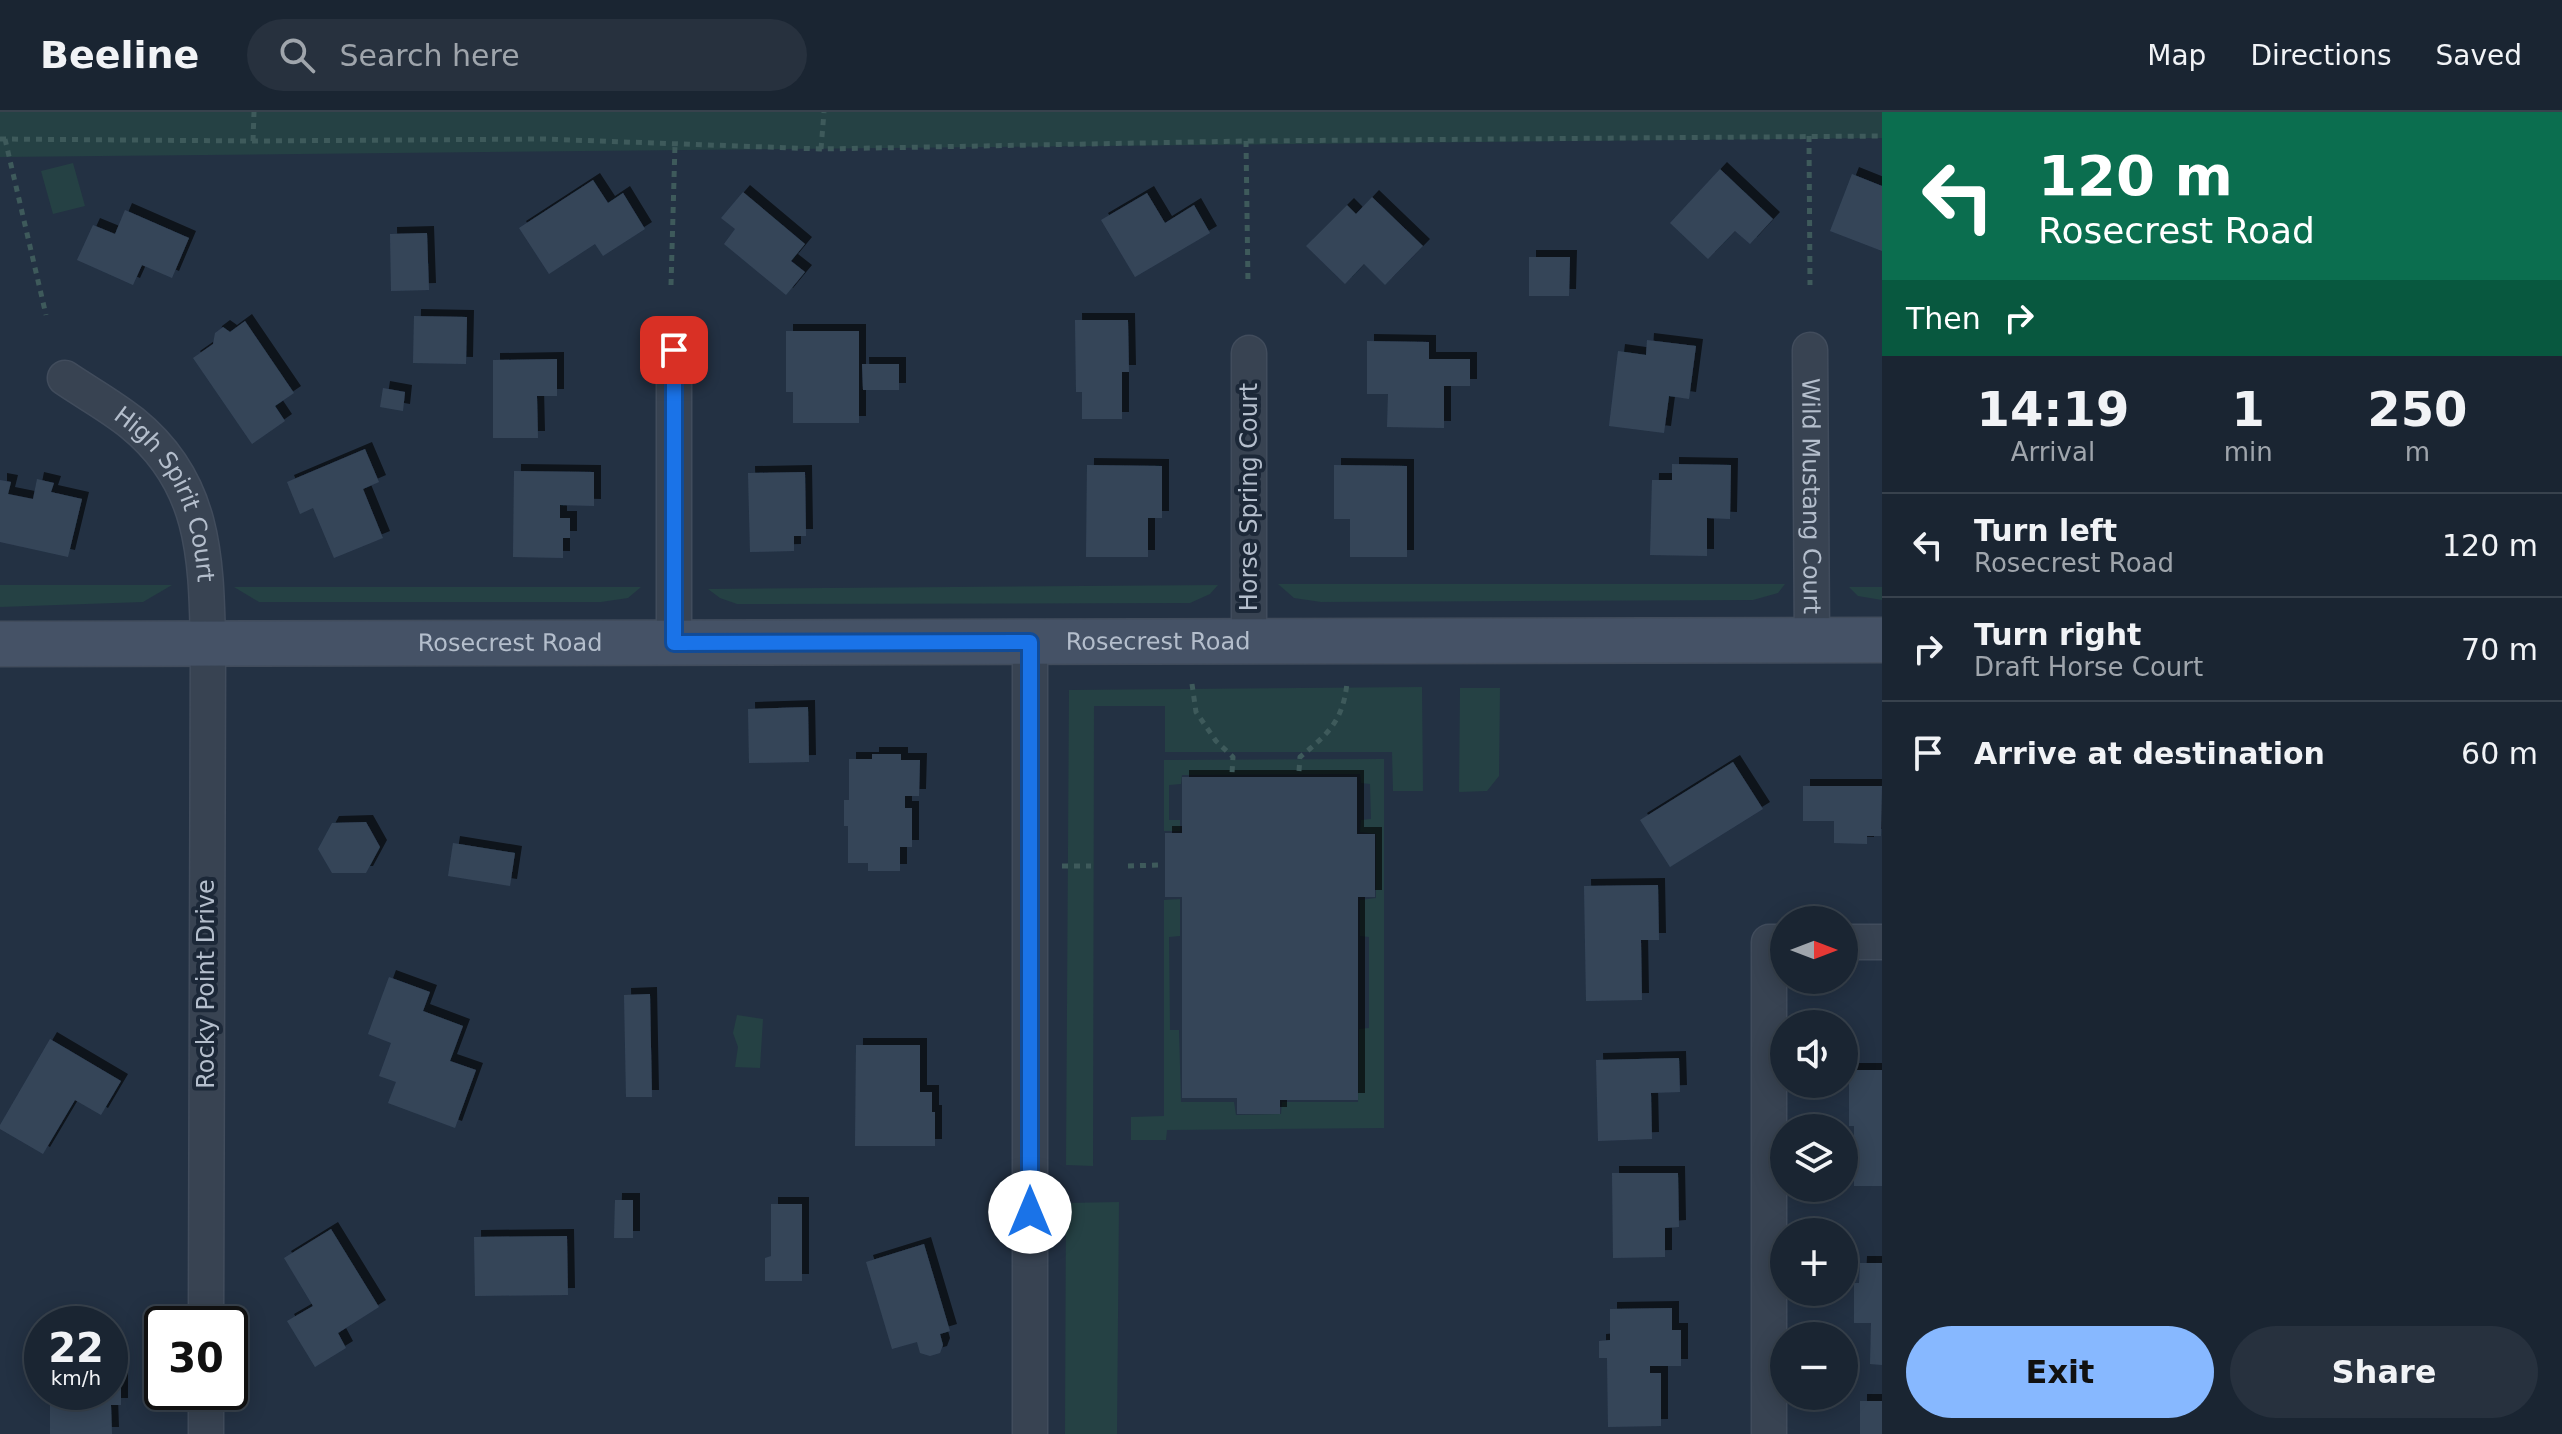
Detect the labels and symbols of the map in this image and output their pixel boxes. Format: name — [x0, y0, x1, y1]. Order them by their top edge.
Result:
pin — [640, 316, 708, 384]
street label: Wild Mustang Court — [1796, 378, 1826, 614]
street label: Horse Spring Court — [1235, 383, 1263, 611]
street label: High Spirit Court — [109, 401, 220, 583]
street label: Rosecrest Road — [1066, 627, 1250, 656]
street label: Rosecrest Road — [418, 629, 602, 657]
street label: Rocky Point Drive — [192, 879, 220, 1089]
north arrow — [1770, 906, 1858, 994]
position arrow — [988, 1170, 1072, 1254]
speed limit sign: 30 — [144, 1306, 248, 1410]

